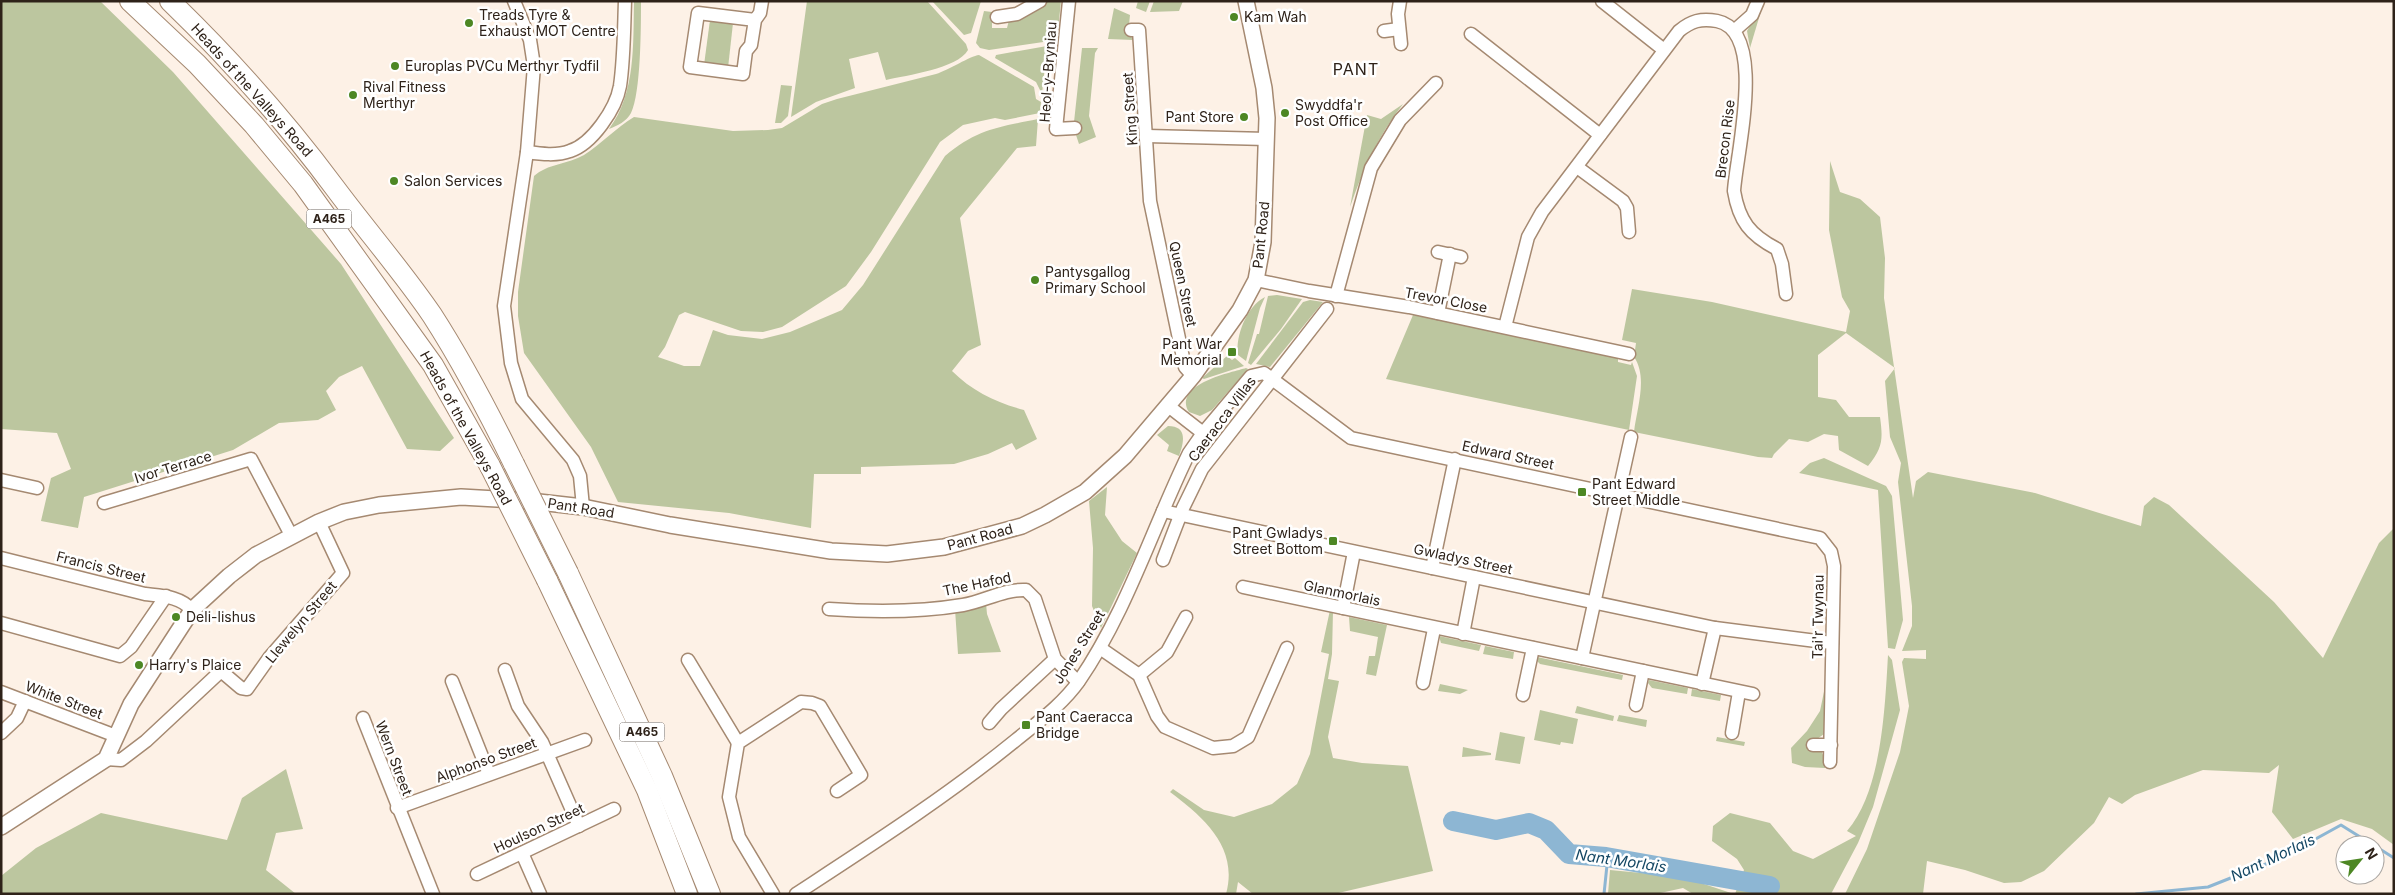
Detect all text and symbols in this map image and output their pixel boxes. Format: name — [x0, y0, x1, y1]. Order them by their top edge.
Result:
place label: Treads Tyre & Exhaust MOT Centre — [479, 6, 616, 39]
place label: Kam Wah — [1244, 8, 1307, 25]
marker: Kam Wah — [1228, 11, 1240, 23]
marker: Treads Tyre & Exhaust MOT Centre — [463, 17, 475, 29]
street label: Heads of the Valleys Road — [188, 20, 317, 160]
street label: Heol-y-Bryniau — [1036, 21, 1059, 123]
place label: Europlas PVCu Merthyr Tydfil — [405, 57, 599, 74]
district label: PANT — [1333, 59, 1379, 79]
marker: Europlas PVCu Merthyr Tydfil — [389, 60, 401, 72]
street label: King Street — [1118, 71, 1141, 146]
place label: Rival Fitness Merthyr — [363, 78, 446, 111]
marker: Rival Fitness Merthyr — [347, 89, 359, 101]
place label: Swyddfa'r Post Office — [1295, 96, 1368, 129]
street label: Brecon Rise — [1711, 99, 1738, 179]
marker: Swyddfa'r Post Office — [1279, 107, 1291, 119]
place label: Pant Store — [1165, 108, 1234, 125]
marker: Pant Store — [1238, 111, 1250, 123]
place label: Salon Services — [404, 172, 502, 189]
marker: Salon Services — [388, 175, 400, 187]
street label: Pant Road — [1249, 201, 1272, 269]
road number: A465 — [306, 210, 352, 228]
street label: Queen Street — [1166, 240, 1201, 329]
place label: Pantysgallog Primary School — [1045, 263, 1146, 296]
marker: Pantysgallog Primary School — [1029, 274, 1041, 286]
street label: Trevor Close — [1403, 283, 1489, 316]
place label: Pant War Memorial — [1160, 335, 1222, 368]
marker: Pant War Memorial — [1226, 346, 1238, 358]
street label: Heads of the Valleys Road — [417, 348, 516, 508]
street label: Caeracca Villas — [1184, 373, 1259, 465]
street label: Edward Street — [1461, 436, 1556, 473]
street label: Ivor Terrace — [132, 447, 214, 486]
place label: Pant Edward Street Middle — [1592, 475, 1680, 508]
marker: Pant Edward Street Middle — [1576, 486, 1588, 498]
street label: Pant Road — [546, 494, 616, 521]
street label: Pant Road — [945, 520, 1015, 553]
place label: Pant Gwladys Street Bottom — [1232, 524, 1323, 557]
marker: Pant Gwladys Street Bottom — [1327, 535, 1339, 547]
street label: Gwladys Street — [1412, 540, 1514, 577]
street label: Francis Street — [55, 547, 148, 586]
street label: The Hafod — [941, 568, 1013, 599]
street label: Tai'r Twynau — [1808, 575, 1827, 659]
street label: Glanmorlais — [1302, 576, 1382, 609]
street label: Llewelyn Street — [261, 577, 340, 666]
street label: Jones Street — [1049, 606, 1108, 687]
place label: Deli-lishus — [186, 608, 256, 625]
marker: Deli-lishus — [170, 611, 182, 623]
place label: Harry's Plaice — [149, 656, 241, 673]
marker: Harry's Plaice — [133, 659, 145, 671]
street label: White Street — [23, 677, 106, 722]
place label: Pant Caeracca Bridge — [1036, 708, 1133, 741]
street label: Wern Street — [372, 718, 417, 798]
marker: Pant Caeracca Bridge — [1020, 719, 1032, 731]
road number: A465 — [620, 722, 664, 742]
street label: Alphonso Street — [433, 733, 539, 786]
street label: Houlson Street — [491, 799, 587, 856]
water label: Nant Morlais — [2227, 830, 2318, 885]
north arrow — [2335, 835, 2385, 885]
text: N — [2362, 844, 2382, 862]
water label: Nant Morlais — [1575, 845, 1668, 876]

